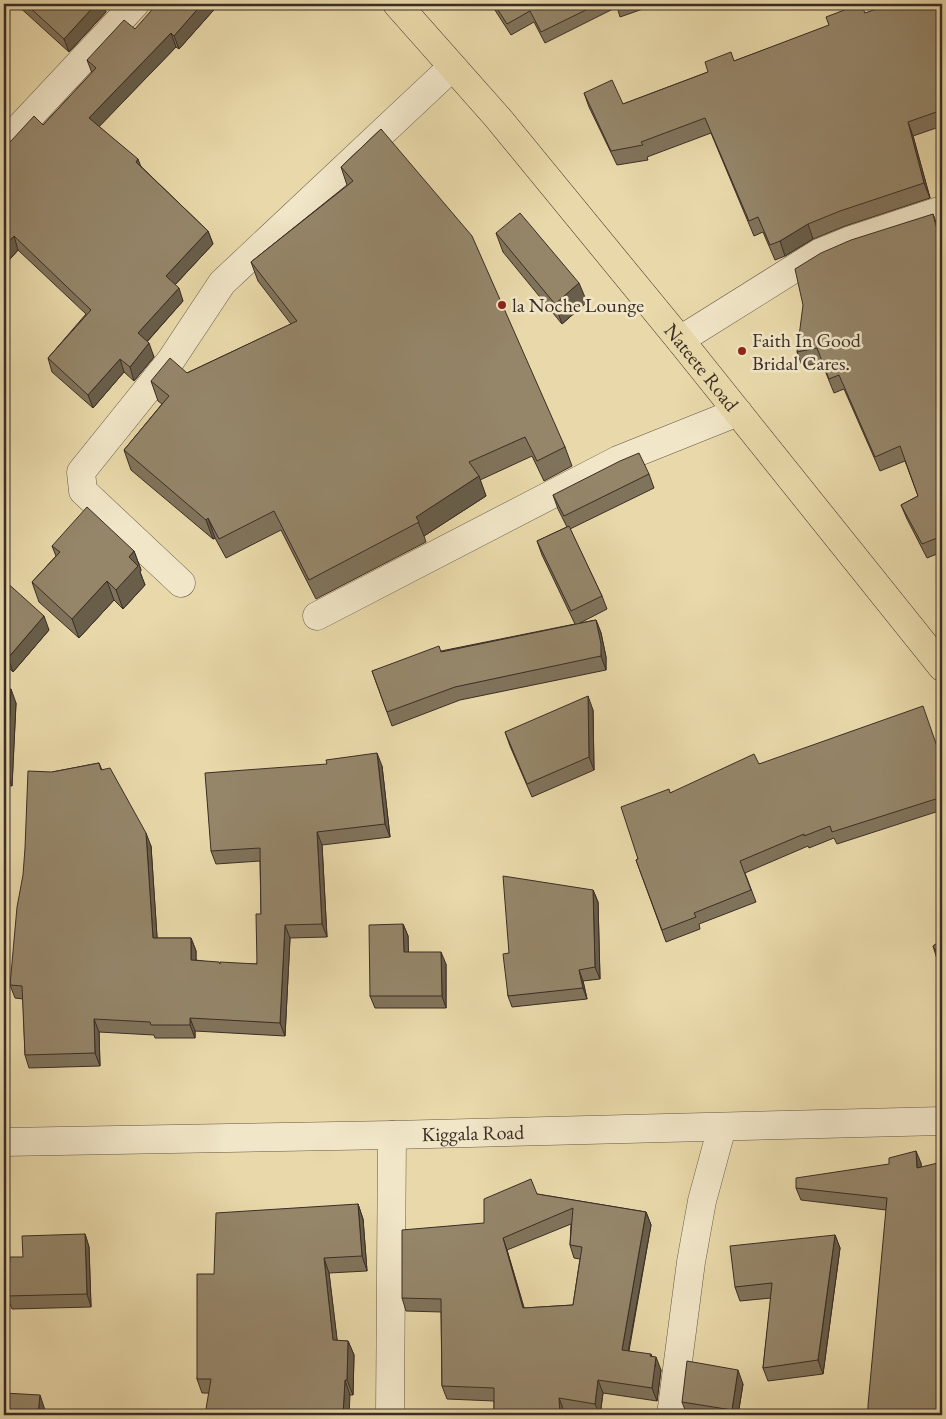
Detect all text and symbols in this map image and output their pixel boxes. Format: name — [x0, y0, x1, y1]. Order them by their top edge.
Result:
place label: la Noche Lounge — [512, 292, 644, 318]
marker: la Noche Lounge — [496, 299, 508, 311]
street label: Nateete Road — [658, 318, 745, 417]
place label: Faith In Good Bridal Cares. — [752, 327, 862, 376]
marker: Faith In Good Bridal Cares. — [736, 345, 748, 357]
street label: Kiggala Road — [421, 1119, 525, 1147]

